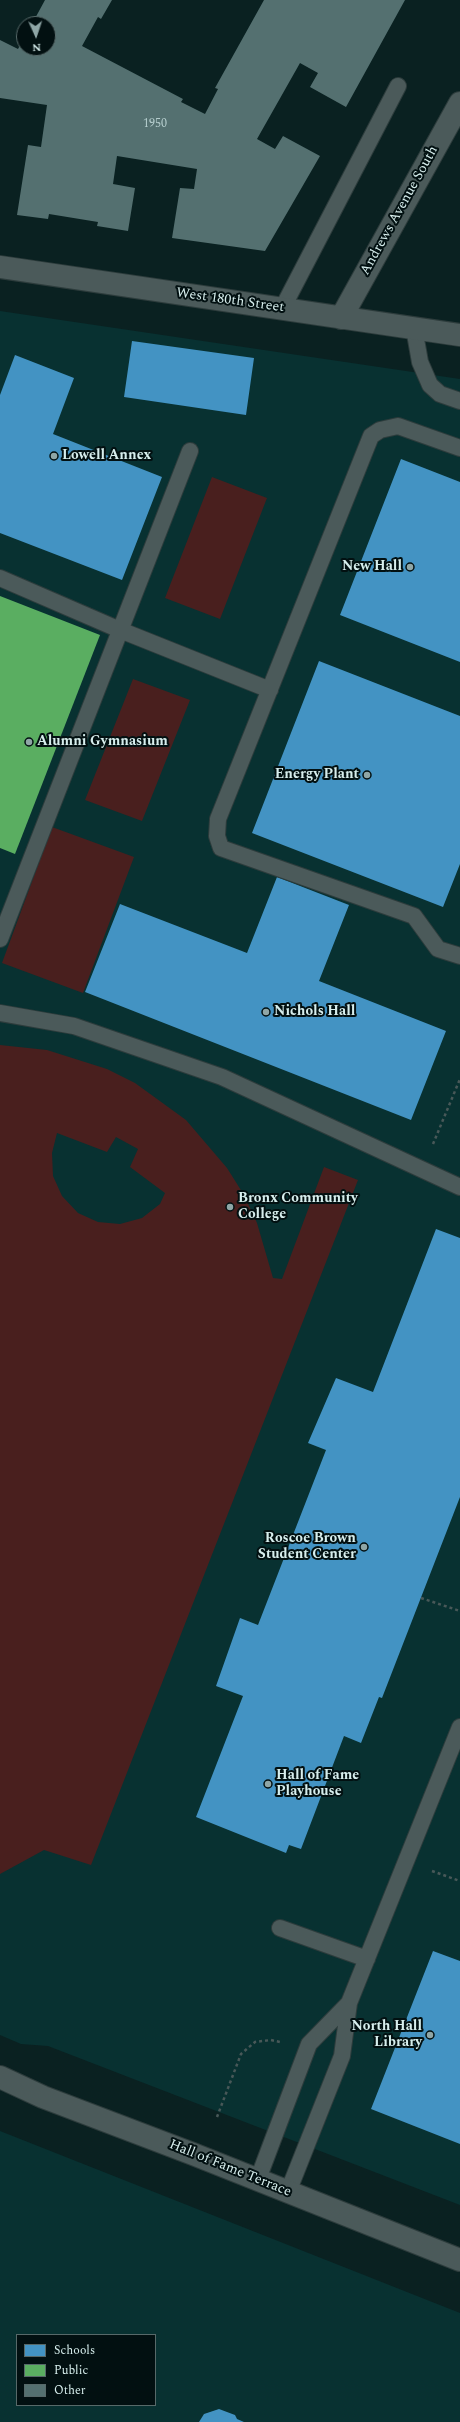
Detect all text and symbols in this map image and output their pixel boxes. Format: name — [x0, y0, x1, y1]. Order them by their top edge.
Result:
north arrow — [16, 16, 56, 56]
text: N — [32, 39, 42, 56]
house number: 1950 — [143, 118, 167, 132]
street label: Andrews Avenue South — [358, 144, 442, 278]
street label: West 180th Street — [175, 285, 285, 317]
place label: Lowell Annex — [62, 448, 151, 464]
marker: Lowell Annex — [49, 451, 59, 461]
place label: New Hall — [342, 559, 402, 575]
marker: New Hall — [405, 562, 415, 572]
place label: Alumni Gymnasium — [37, 734, 168, 750]
marker: Alumni Gymnasium — [24, 737, 34, 747]
place label: Energy Plant — [275, 767, 359, 783]
marker: Energy Plant — [362, 770, 372, 780]
place label: Nichols Hall — [274, 1004, 355, 1020]
marker: Nichols Hall — [261, 1007, 271, 1017]
place label: Bronx Community College — [238, 1191, 358, 1224]
marker: Bronx Community College — [225, 1202, 235, 1212]
place label: Roscoe Brown Student Center — [258, 1531, 356, 1564]
marker: Roscoe Brown Student Center — [359, 1542, 369, 1552]
place label: Hall of Fame Playhouse — [276, 1768, 359, 1800]
marker: Hall of Fame Playhouse — [263, 1779, 273, 1789]
place label: North Hall Library — [351, 2019, 422, 2052]
marker: North Hall Library — [425, 2030, 435, 2040]
street label: Hall of Fame Terrace — [166, 2137, 294, 2201]
legend — [16, 2334, 156, 2406]
text: Schools — [54, 2341, 95, 2360]
text: Public — [54, 2361, 88, 2380]
text: Other — [54, 2381, 86, 2400]

